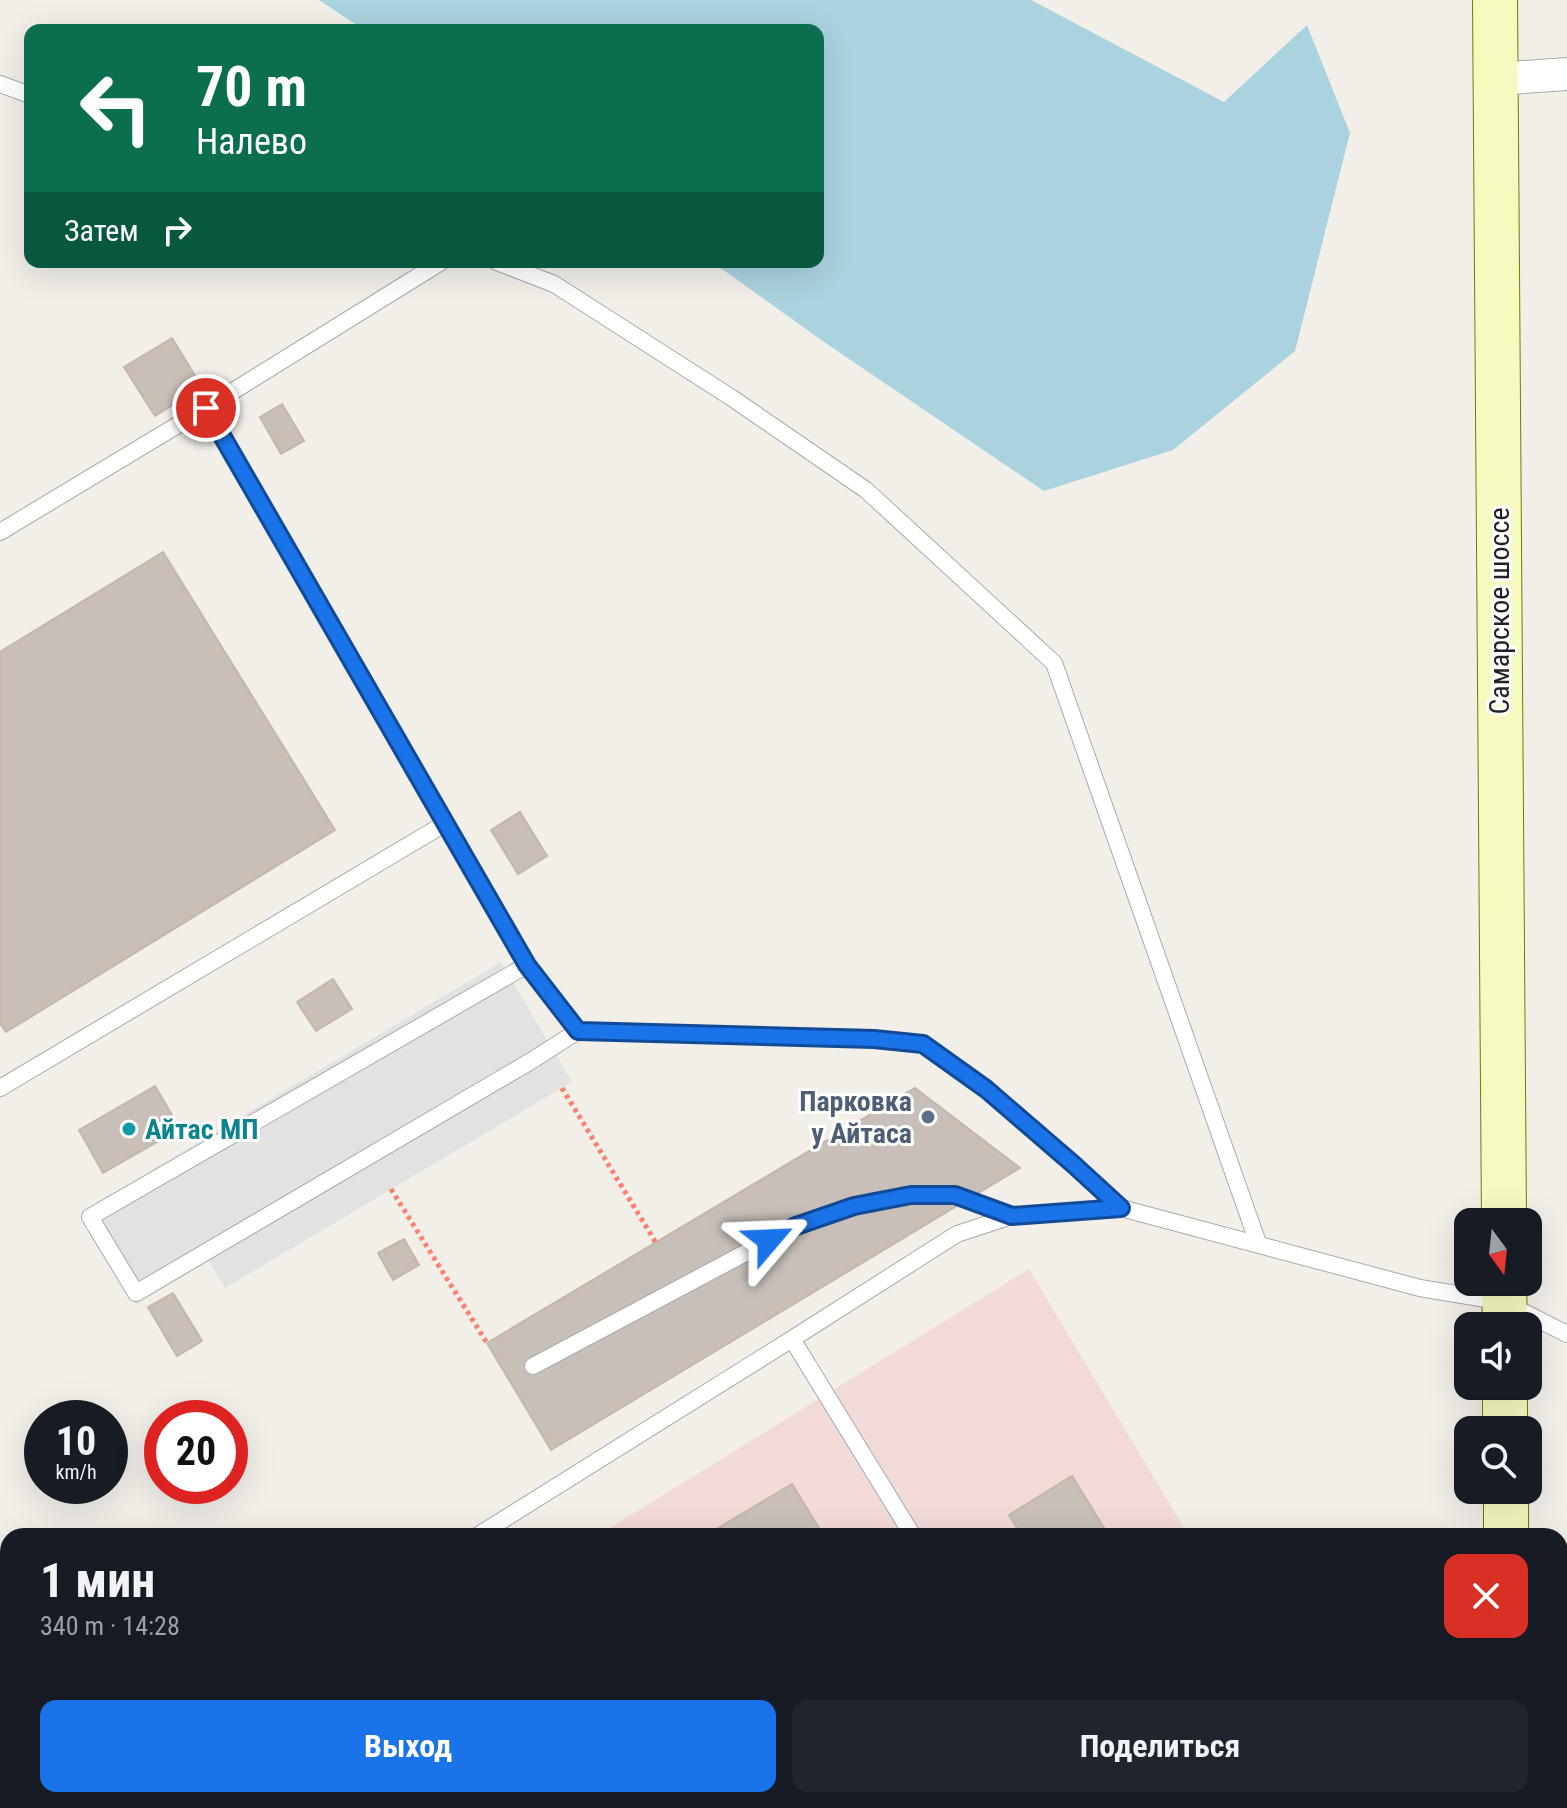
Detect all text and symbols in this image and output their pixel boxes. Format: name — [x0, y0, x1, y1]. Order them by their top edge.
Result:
text: 70 m — [196, 54, 307, 120]
icon: left — [64, 56, 168, 160]
text: Налево — [196, 121, 307, 163]
icon: right — [155, 208, 199, 252]
text: Затем — [64, 213, 139, 248]
pin — [172, 374, 240, 442]
icon: arrive — [184, 386, 228, 430]
street label: Самарское шоссе — [1483, 507, 1516, 715]
place label: Парковка у Айтаса — [799, 1085, 912, 1150]
marker: Парковка у Айтаса — [919, 1108, 937, 1126]
place label: Айтас МП — [145, 1113, 259, 1146]
marker: Айтас МП — [120, 1120, 138, 1138]
position arrow — [727, 1198, 811, 1282]
north arrow — [1454, 1208, 1542, 1296]
map controls — [1454, 1208, 1542, 1504]
button: sound — [1454, 1312, 1542, 1400]
speed limit sign: 20 — [144, 1400, 248, 1504]
button: search — [1454, 1416, 1542, 1504]
text: 10 — [56, 1418, 96, 1465]
text: km/h — [55, 1460, 97, 1484]
text: 1 мин — [40, 1552, 155, 1609]
button: close — [1444, 1554, 1528, 1638]
text: 340 m · 14:28 — [40, 1611, 180, 1641]
button: Выход — [40, 1700, 776, 1792]
button: Поделиться — [792, 1700, 1528, 1792]

